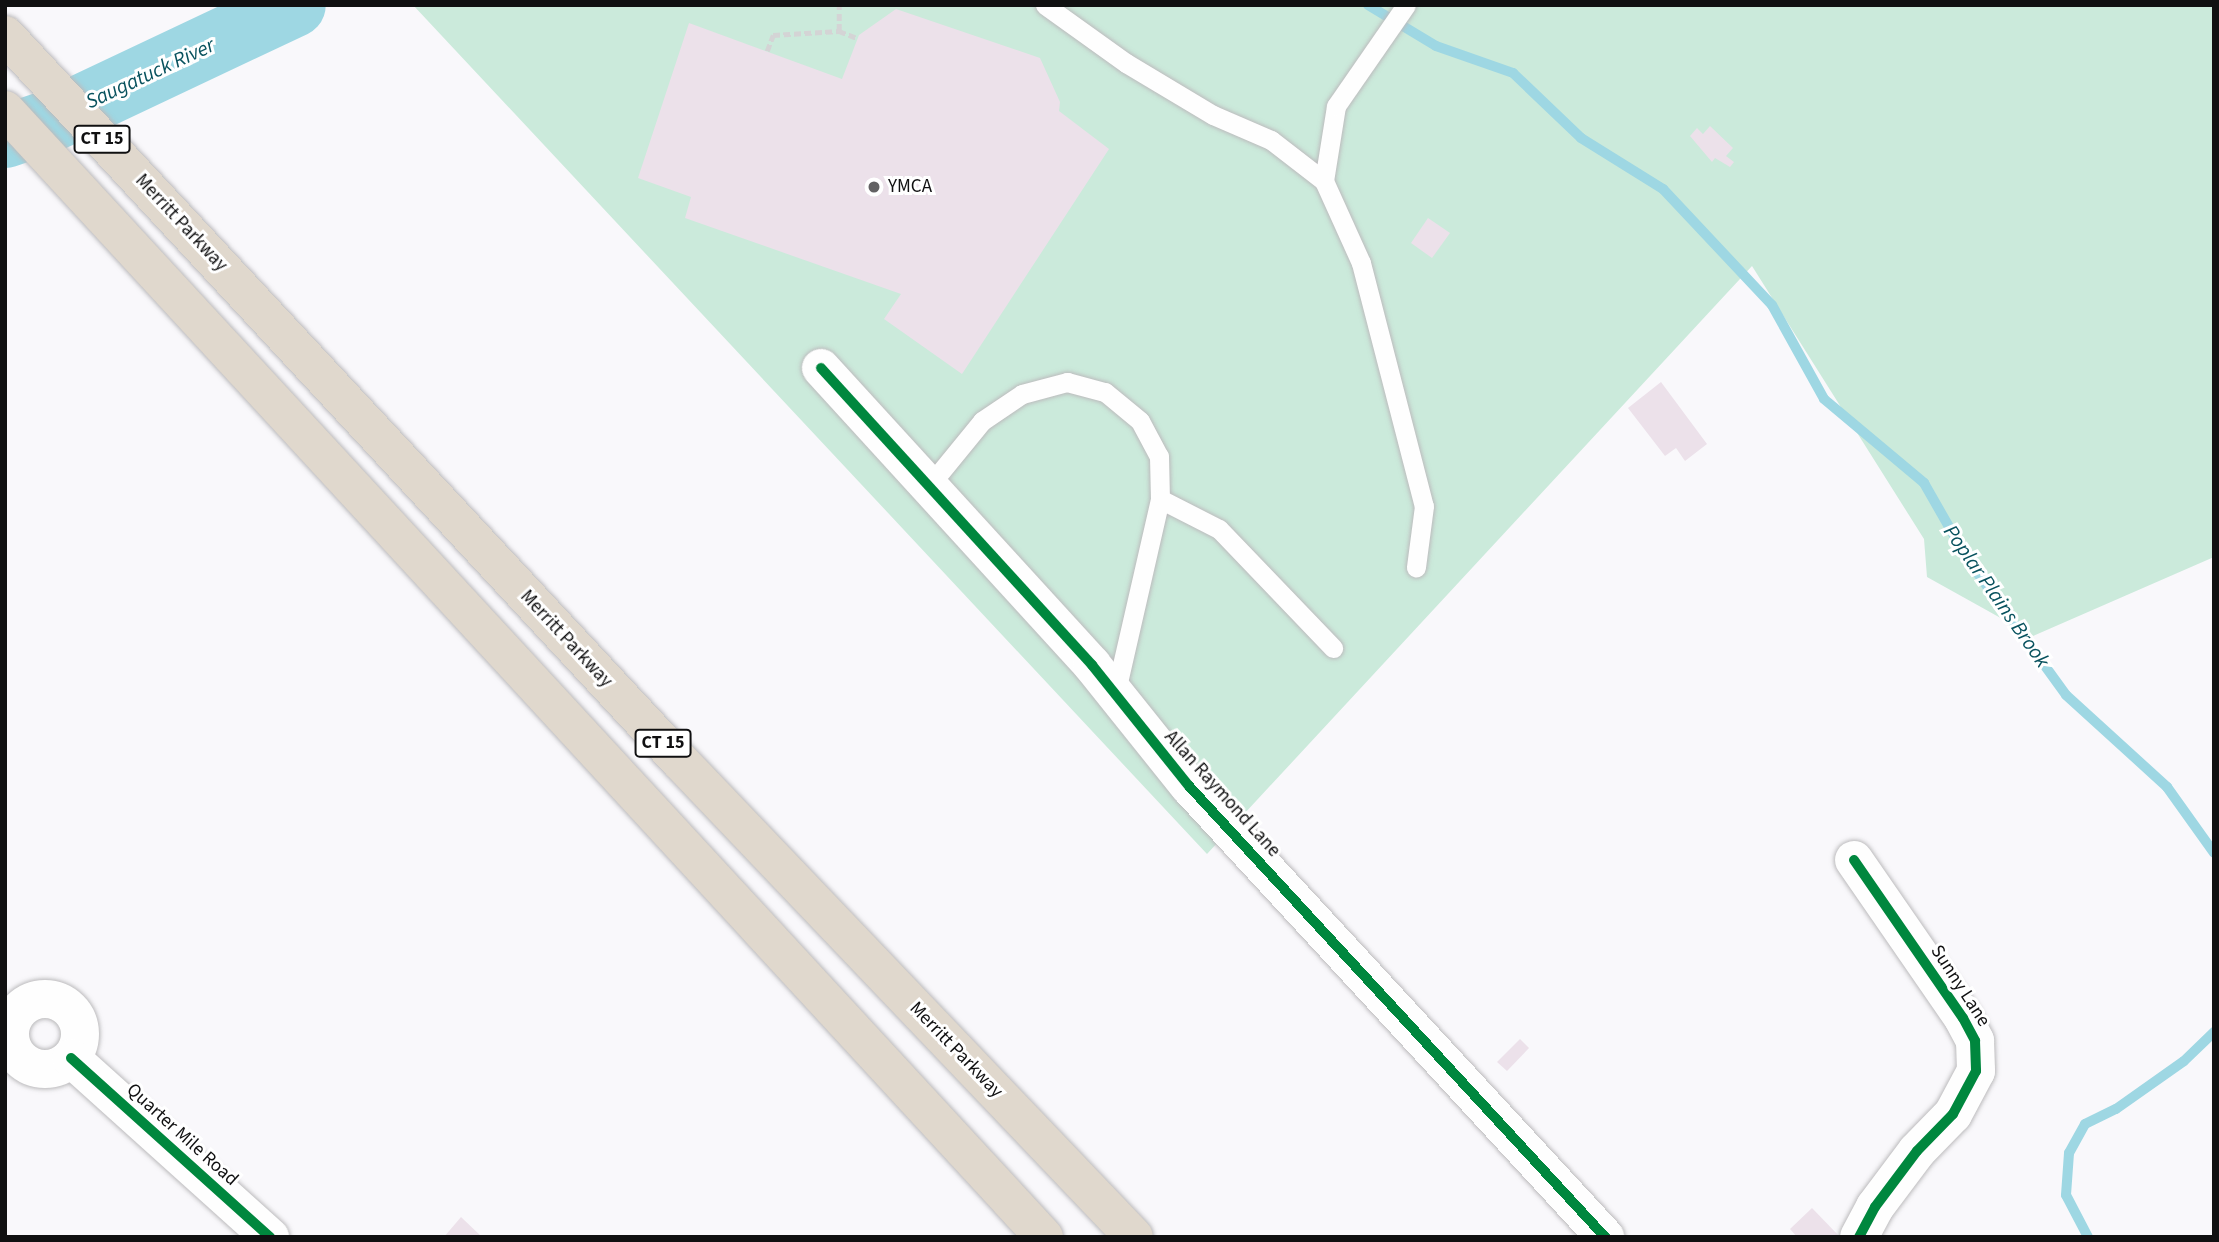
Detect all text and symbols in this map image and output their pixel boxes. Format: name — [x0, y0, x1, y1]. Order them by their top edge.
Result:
water label: Saugatuck River — [82, 32, 218, 114]
road number: CT 15 — [72, 124, 132, 154]
street label: Merritt Parkway — [130, 170, 232, 276]
place label: YMCA — [888, 176, 932, 198]
marker: YMCA — [866, 179, 882, 195]
water label: Poplar Plains Brook — [1938, 520, 2056, 672]
street label: Merritt Parkway — [515, 586, 617, 692]
street label: Allan Raymond Lane — [1159, 726, 1285, 862]
road number: CT 15 — [633, 728, 693, 758]
street label: Sunny Lane — [1925, 941, 1995, 1031]
street label: Merritt Parkway — [904, 997, 1008, 1103]
street label: Quarter Mile Road — [121, 1079, 243, 1191]

